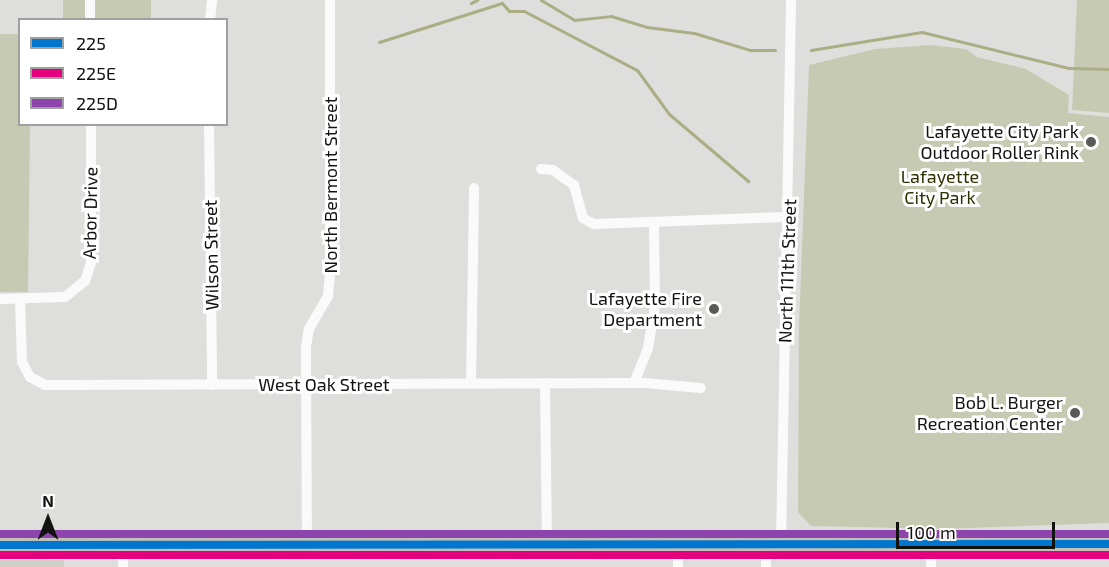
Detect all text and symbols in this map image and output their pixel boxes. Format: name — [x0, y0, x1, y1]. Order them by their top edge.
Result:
legend — [18, 18, 228, 126]
text: 225 — [76, 32, 106, 54]
text: 225E — [76, 62, 116, 84]
text: 225D — [76, 92, 118, 114]
street label: North Bermont Street — [319, 97, 341, 273]
place label: Lafayette City Park Outdoor Roller Rink — [920, 121, 1079, 164]
marker: Lafayette City Park Outdoor Roller Rink — [1084, 135, 1098, 149]
street label: Arbor Drive — [78, 166, 102, 260]
park label: Lafayette City Park — [901, 166, 979, 208]
street label: Wilson Street — [199, 199, 223, 311]
street label: North 111th Street — [774, 199, 800, 343]
place label: Lafayette Fire Department — [589, 288, 702, 330]
marker: Lafayette Fire Department — [707, 302, 721, 316]
street label: West Oak Street — [258, 373, 390, 395]
place label: Bob L. Burger Recreation Center — [917, 392, 1063, 434]
marker: Bob L. Burger Recreation Center — [1068, 406, 1082, 420]
north arrow — [18, 489, 78, 549]
text: N — [42, 491, 54, 510]
scale bar — [899, 510, 1058, 548]
text: 100 m — [907, 521, 956, 543]

